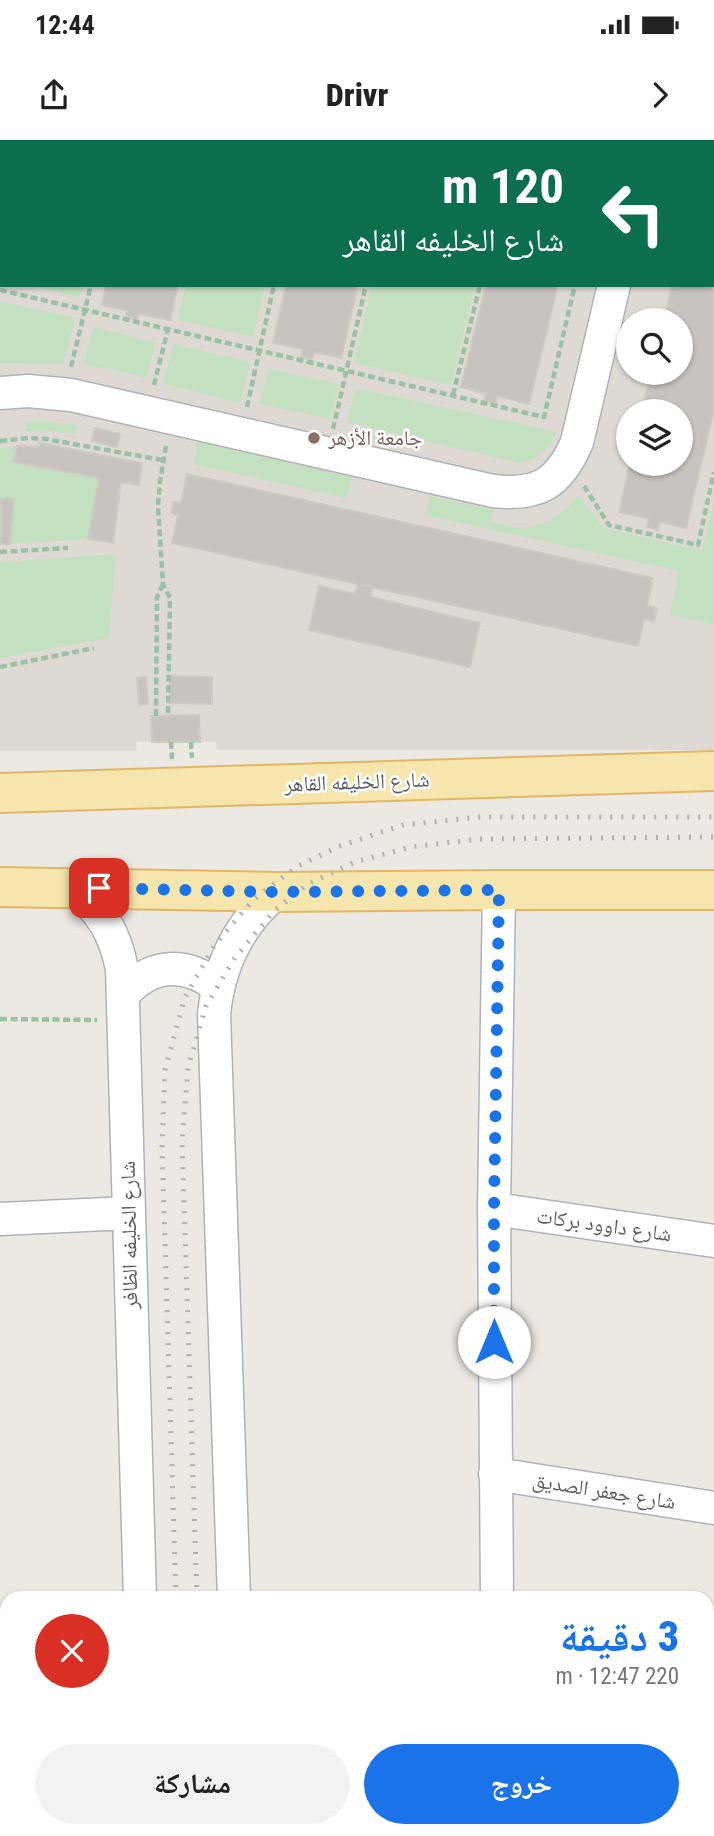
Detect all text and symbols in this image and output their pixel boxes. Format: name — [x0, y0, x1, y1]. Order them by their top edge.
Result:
text: 12:44 — [35, 10, 95, 40]
icon: share — [35, 76, 73, 114]
text: Drivr — [326, 76, 388, 114]
icon: forward — [641, 76, 679, 114]
text: 120 m — [442, 158, 564, 215]
icon: left — [588, 168, 679, 259]
text: شارع الخليفه القاهر — [342, 221, 564, 259]
map controls — [616, 308, 693, 476]
button: search — [616, 308, 693, 385]
button: layers — [616, 399, 693, 476]
place label: جامعة الأزهر — [327, 426, 422, 450]
marker: جامعة الأزهر — [306, 430, 322, 446]
street label: شارع الخليفه القاهر — [283, 767, 430, 798]
pin — [69, 858, 129, 918]
icon: arrive — [80, 869, 118, 907]
street label: شارع الخليفه الظافر — [116, 1160, 143, 1311]
street label: شارع داوود بركات — [535, 1204, 673, 1247]
position arrow — [457, 1305, 531, 1379]
street label: شارع جعفر الصديق — [531, 1468, 677, 1515]
text: 3 دقيقة — [560, 1612, 679, 1661]
button: close — [35, 1614, 109, 1688]
text: 220 m · 12:47 — [555, 1663, 679, 1690]
button: مشاركة — [35, 1744, 350, 1824]
button: خروج — [364, 1744, 679, 1824]

